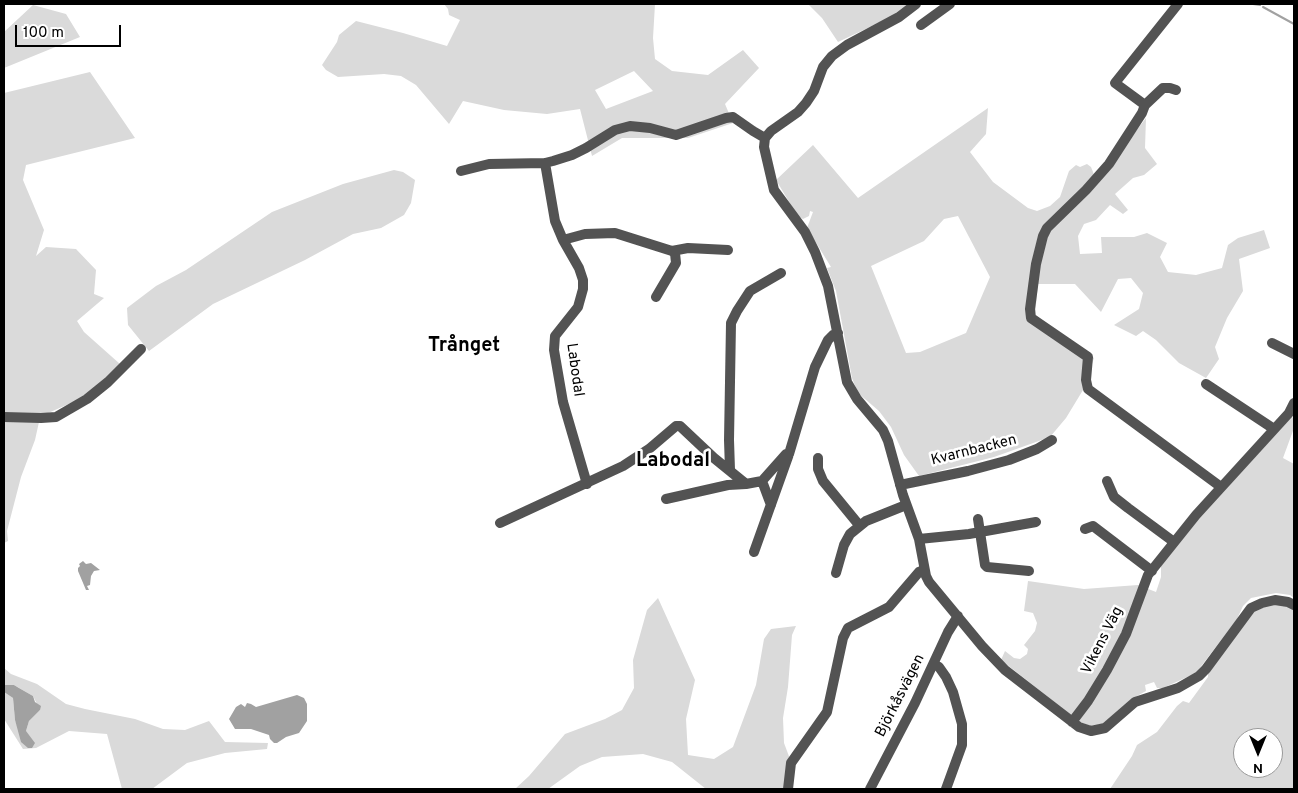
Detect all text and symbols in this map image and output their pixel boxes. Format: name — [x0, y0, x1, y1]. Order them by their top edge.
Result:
scale bar — [18, 15, 124, 47]
text: 100 m — [23, 24, 64, 43]
district label: Trånget — [428, 335, 500, 359]
street label: Labodal — [561, 342, 587, 398]
street label: Kvarnbacken — [929, 432, 1019, 470]
district label: Labodal — [636, 450, 710, 474]
street label: Vikens Väg — [1078, 604, 1128, 678]
street label: Björkåsvägen — [872, 652, 930, 740]
north arrow — [1233, 728, 1283, 778]
text: N — [1253, 759, 1263, 776]

